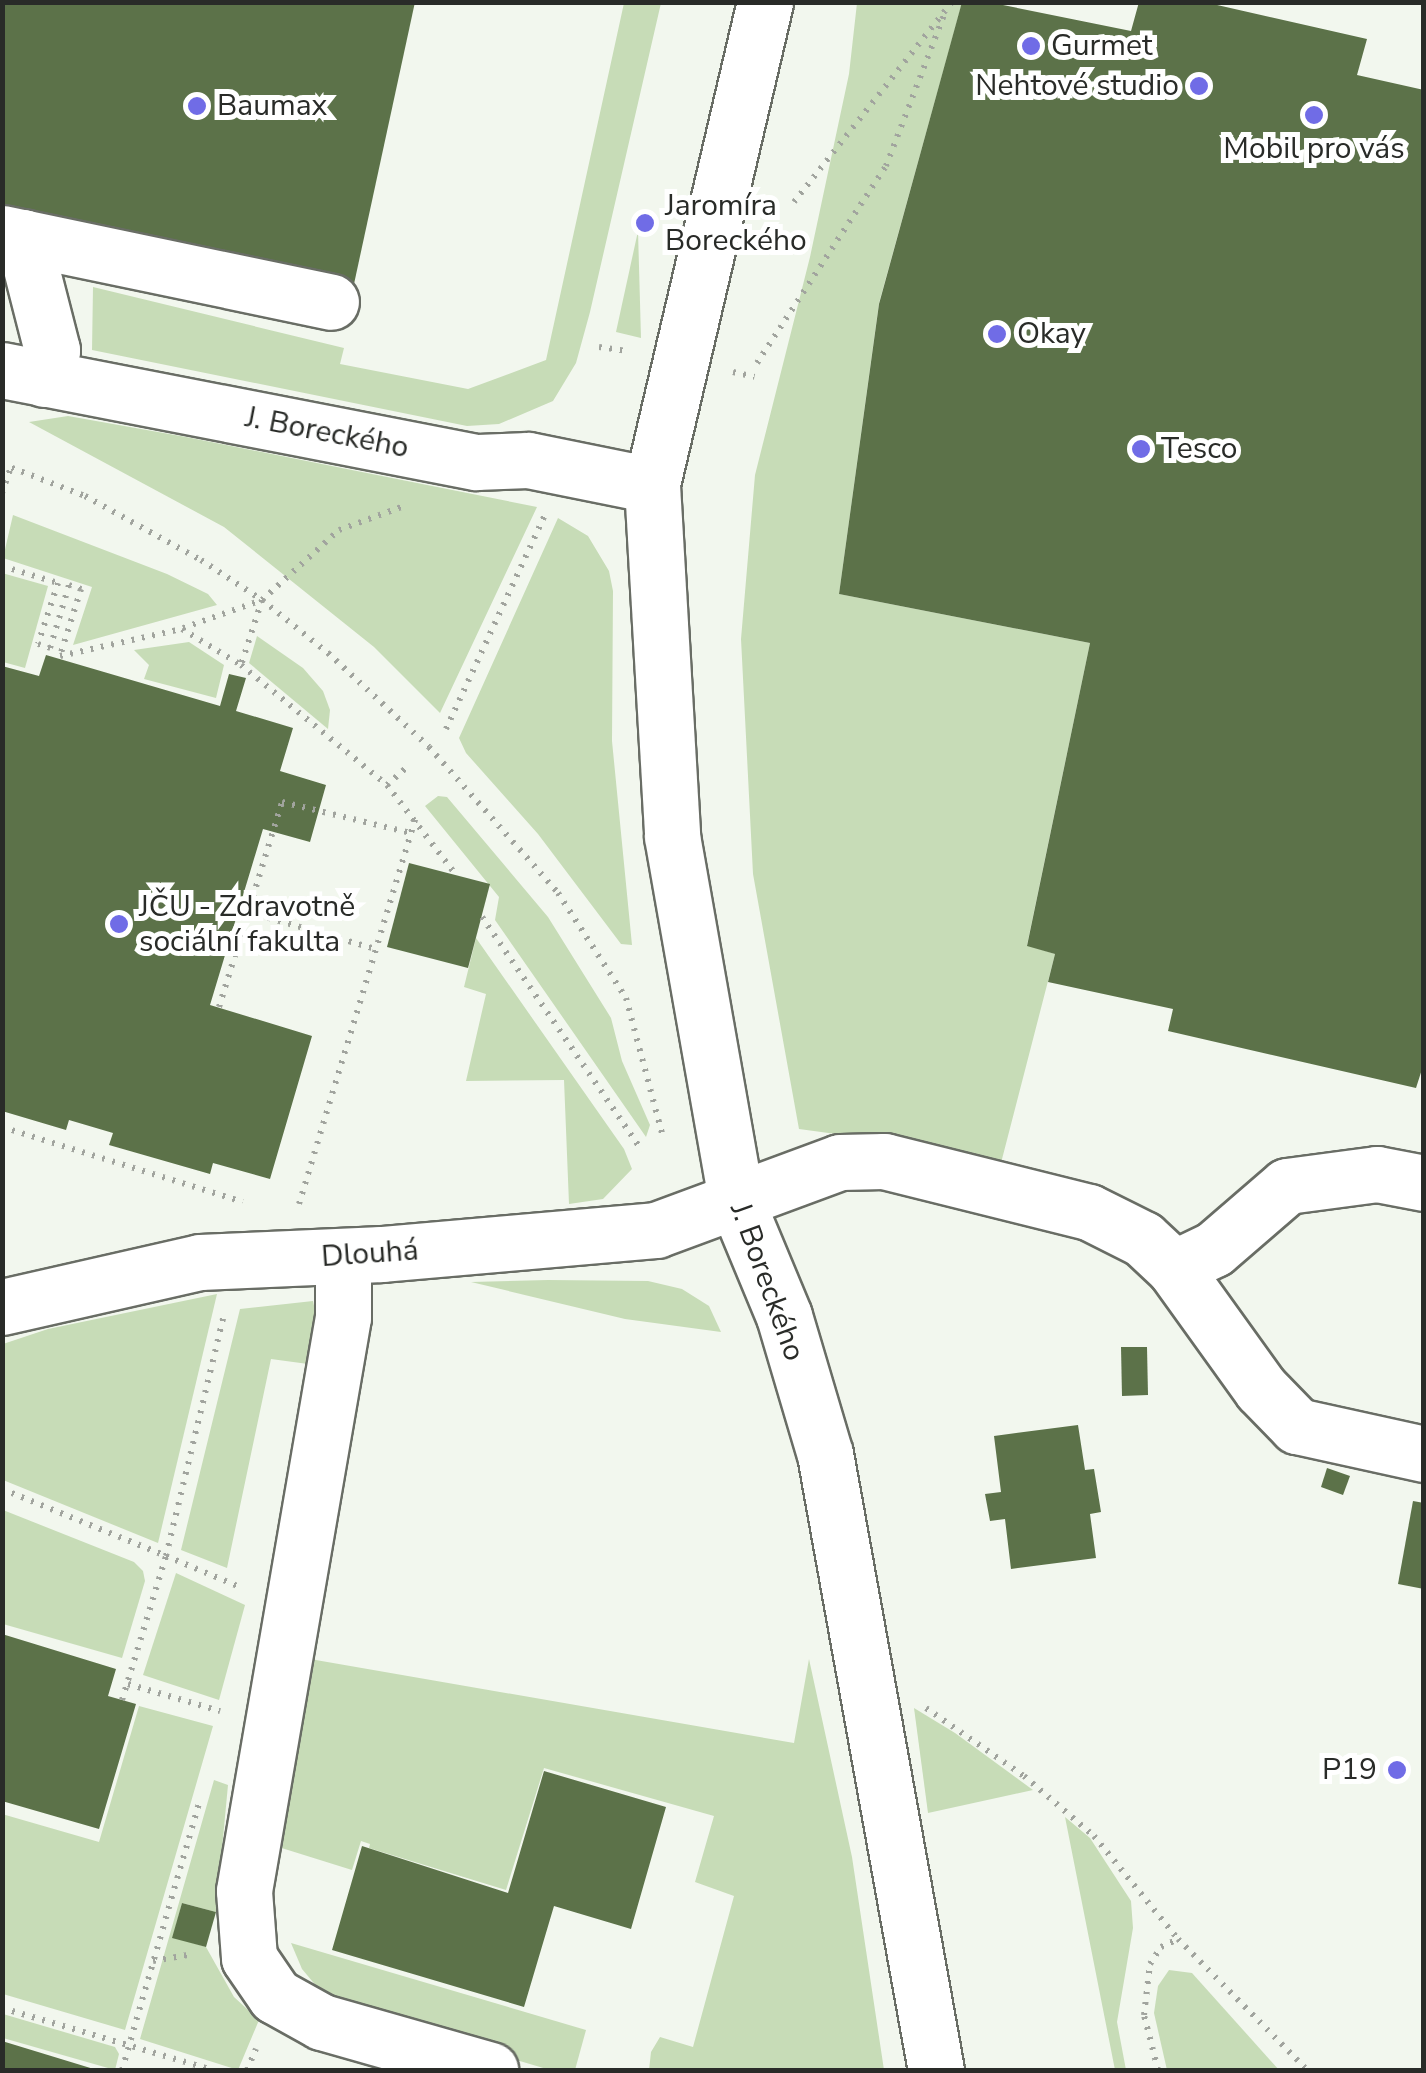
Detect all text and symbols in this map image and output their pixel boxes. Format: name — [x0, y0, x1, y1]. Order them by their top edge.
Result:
place label: Gurmet — [1051, 28, 1152, 64]
marker: Gurmet — [1020, 35, 1042, 57]
place label: Nehtové studio — [975, 68, 1179, 104]
marker: Nehtové studio — [1188, 75, 1210, 97]
place label: Baumax — [217, 88, 327, 124]
marker: Baumax — [186, 95, 208, 117]
marker: Mobil pro vás — [1303, 104, 1325, 126]
place label: Mobil pro vás — [1223, 131, 1405, 167]
place label: Jaromíra Boreckého — [665, 188, 807, 258]
marker: Jaromíra Boreckého — [634, 212, 656, 234]
place label: Okay — [1017, 316, 1086, 352]
marker: Okay — [986, 323, 1008, 345]
street label: J. Boreckého — [242, 400, 412, 466]
place label: Tesco — [1161, 431, 1237, 467]
marker: Tesco — [1130, 438, 1152, 460]
place label: JČU - Zdravotně sociální fakulta — [139, 889, 355, 960]
marker: JČU - Zdravotně sociální fakulta — [108, 913, 130, 935]
street label: J. Boreckého — [722, 1198, 812, 1366]
street label: Dlouhá — [320, 1233, 420, 1275]
place label: P19 — [1322, 1752, 1377, 1788]
marker: P19 — [1386, 1759, 1408, 1781]

